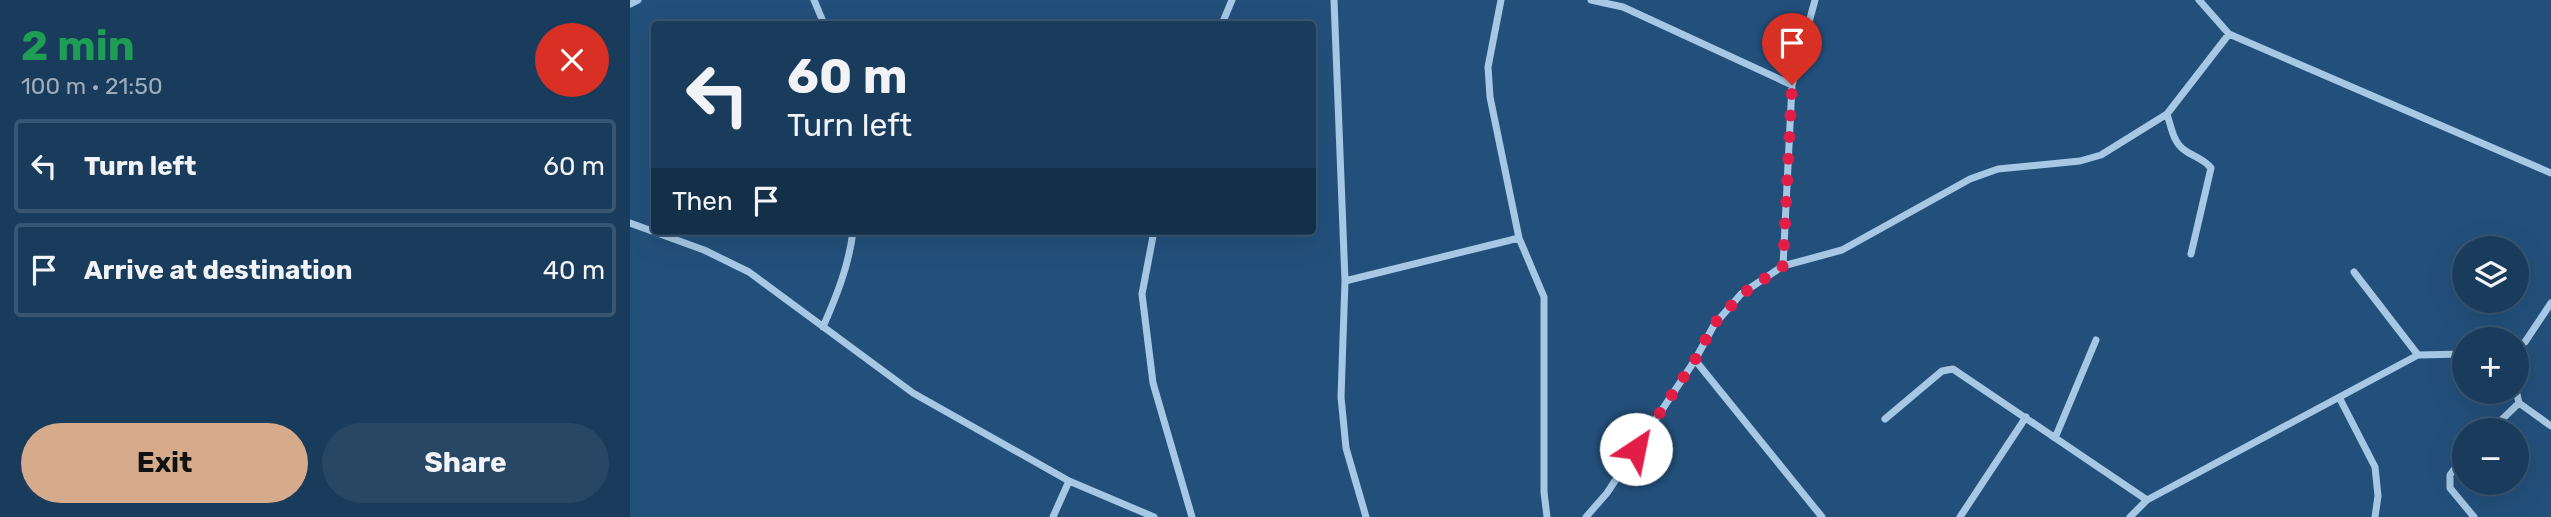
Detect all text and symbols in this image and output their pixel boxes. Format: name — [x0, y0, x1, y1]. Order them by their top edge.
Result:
pin — [1762, 13, 1822, 85]
text: 2 min — [21, 21, 135, 71]
button: close — [535, 23, 609, 97]
icon: arrive — [1773, 24, 1811, 62]
text: 60 m — [787, 47, 908, 105]
icon: left — [672, 49, 763, 140]
text: 100 m · 21:50 — [21, 72, 163, 100]
text: Turn left — [787, 106, 912, 144]
icon: left — [25, 147, 63, 185]
text: Turn left — [84, 151, 196, 182]
text: 60 m — [543, 151, 605, 182]
icon: arrive — [747, 182, 785, 220]
text: Then — [672, 186, 733, 217]
map controls — [2452, 236, 2529, 495]
button: layers — [2452, 236, 2529, 313]
icon: arrive — [25, 251, 63, 289]
text: Arrive at destination — [84, 255, 352, 286]
text: 40 m — [543, 255, 605, 286]
button: + — [2452, 327, 2529, 404]
position arrow — [1599, 412, 1673, 486]
button: − — [2452, 418, 2529, 495]
button: Exit — [21, 423, 308, 503]
button: Share — [322, 423, 609, 503]

